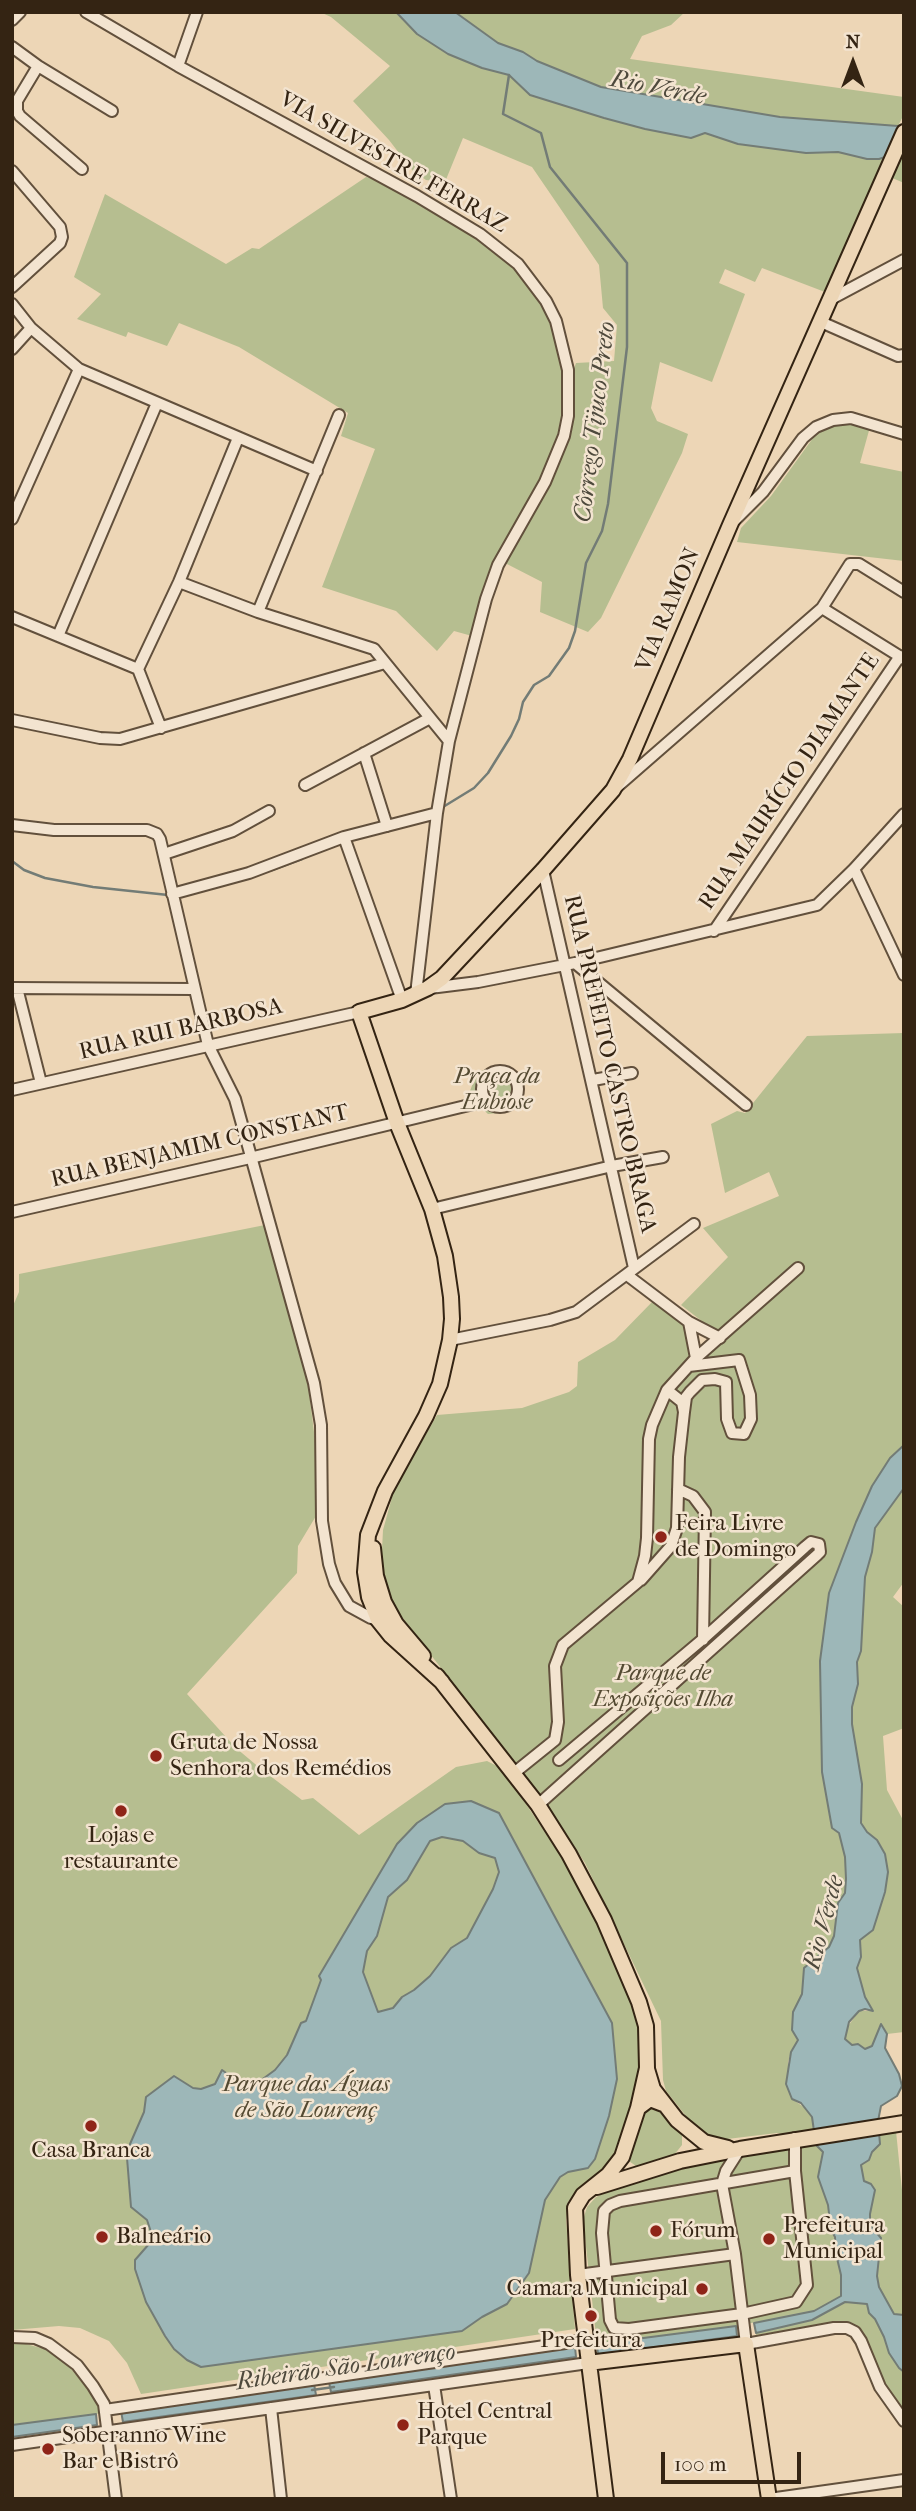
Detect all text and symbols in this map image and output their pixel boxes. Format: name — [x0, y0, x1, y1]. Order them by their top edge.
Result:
north arrow — [818, 28, 888, 98]
text: N — [846, 31, 860, 53]
water label: Rio Verde — [608, 66, 708, 112]
street label: VIA SILVESTRE FERRAZ — [274, 86, 512, 240]
water label: Côrrego Tijuco Preto — [569, 320, 623, 524]
street label: VIA RAMON — [631, 544, 707, 676]
street label: RUA MAURÍCIO DIAMANTE — [694, 648, 886, 916]
street label: RUA PREFEITO CASTRO BRAGA — [557, 892, 661, 1236]
street label: RUA RUI BARBOSA — [77, 993, 285, 1067]
park label: Praça da Eubiose — [454, 1063, 540, 1117]
street label: RUA BENJAMIM CONSTANT — [48, 1099, 352, 1195]
place label: Feira Livre de Domingo — [675, 1510, 796, 1564]
marker: Feira Livre de Domingo — [653, 1529, 669, 1545]
park label: Parque de Exposições Ilha — [593, 1660, 733, 1714]
place label: Gruta de Nossa Senhora dos Remédios — [170, 1729, 391, 1783]
marker: Gruta de Nossa Senhora dos Remédios — [148, 1748, 164, 1764]
marker: Lojas e restaurante — [113, 1803, 129, 1819]
place label: Lojas e restaurante — [64, 1822, 178, 1876]
water label: Rio Verde — [799, 1873, 851, 1973]
park label: Parque das Águas de São Lourenç — [223, 2071, 389, 2125]
marker: Casa Branca — [83, 2118, 99, 2134]
place label: Casa Branca — [31, 2137, 151, 2165]
place label: Prefeitura Municipal — [783, 2212, 885, 2266]
place label: Fórum — [670, 2217, 736, 2245]
place label: Balneário — [116, 2223, 211, 2251]
marker: Fórum — [648, 2223, 664, 2239]
marker: Balneário — [94, 2229, 110, 2245]
marker: Prefeitura Municipal — [761, 2231, 777, 2247]
place label: Camara Municipal — [507, 2275, 688, 2303]
marker: Camara Municipal — [694, 2281, 710, 2297]
marker: Prefeitura — [583, 2308, 599, 2324]
place label: Prefeitura — [540, 2327, 642, 2355]
water label: Ribeirão São Lourenço — [235, 2338, 457, 2398]
place label: Hotel Central Parque — [417, 2398, 552, 2452]
marker: Hotel Central Parque — [395, 2417, 411, 2433]
place label: Soberanno Wine Bar e Bistrô — [62, 2422, 226, 2476]
scale bar — [664, 2438, 804, 2482]
marker: Soberanno Wine Bar e Bistrô — [40, 2441, 56, 2457]
text: 100 m — [674, 2452, 727, 2476]

